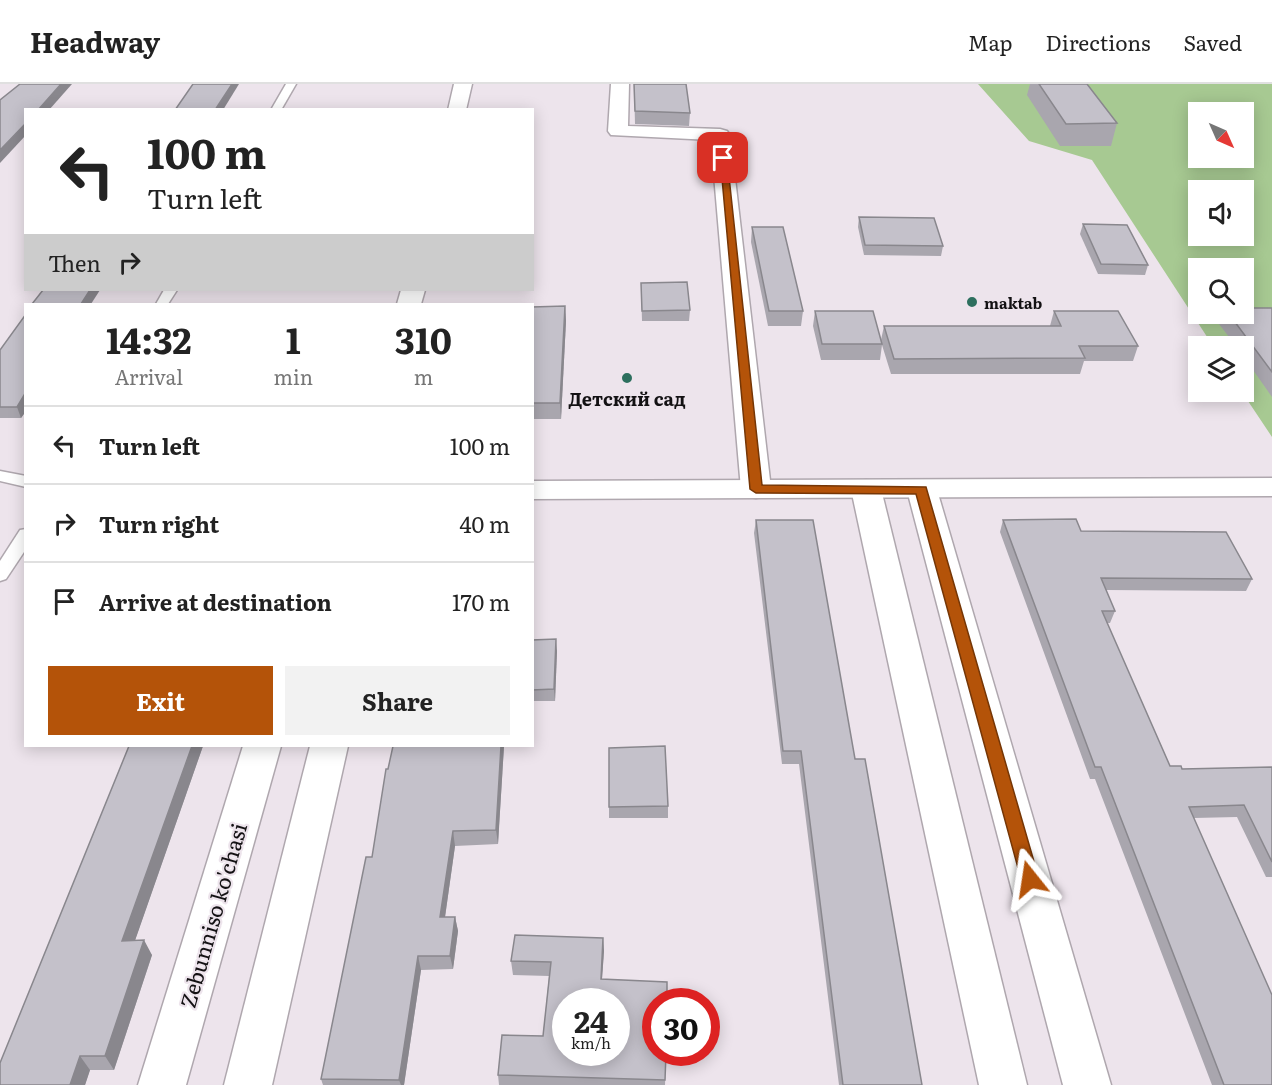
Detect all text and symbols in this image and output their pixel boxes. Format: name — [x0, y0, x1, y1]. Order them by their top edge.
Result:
text: Headway — [30, 20, 160, 62]
text: Map — [968, 26, 1013, 57]
text: Directions — [1046, 26, 1151, 57]
text: Saved — [1184, 26, 1242, 57]
north arrow — [1188, 102, 1254, 168]
map controls — [1188, 102, 1254, 402]
text: 100 m — [147, 120, 266, 182]
icon: left — [48, 132, 126, 210]
pin — [697, 132, 748, 183]
icon: arrive — [706, 141, 739, 174]
text: Turn left — [147, 177, 262, 217]
button: sound — [1188, 180, 1254, 246]
text: Then — [48, 246, 101, 279]
icon: right — [113, 246, 146, 279]
button: search — [1188, 258, 1254, 324]
place label: maktab — [984, 291, 1042, 314]
marker: maktab — [965, 295, 979, 309]
text: 14:32 — [106, 312, 192, 365]
text: 1 — [286, 312, 301, 365]
text: 310 — [395, 312, 452, 365]
button: layers — [1188, 336, 1254, 402]
text: Arrival — [115, 361, 183, 391]
text: min — [274, 361, 313, 391]
text: m — [414, 361, 433, 391]
marker: Детский сад — [620, 371, 634, 385]
place label: Детский сад — [568, 385, 686, 412]
icon: left — [48, 429, 81, 462]
text: Turn left — [99, 429, 200, 462]
text: 100 m — [450, 429, 510, 462]
icon: right — [48, 507, 81, 540]
text: Turn right — [99, 507, 219, 540]
text: 40 m — [459, 507, 510, 540]
icon: arrive — [48, 585, 81, 618]
text: Arrive at destination — [99, 585, 332, 618]
text: 170 m — [452, 585, 510, 618]
button: Exit — [48, 666, 273, 735]
button: Share — [285, 666, 510, 735]
street label: Zebunniso ko'chasi — [171, 819, 253, 1011]
position arrow — [998, 847, 1062, 911]
speed limit sign: 30 — [642, 988, 720, 1066]
text: 24 — [574, 998, 608, 1042]
text: km/h — [571, 1031, 611, 1054]

